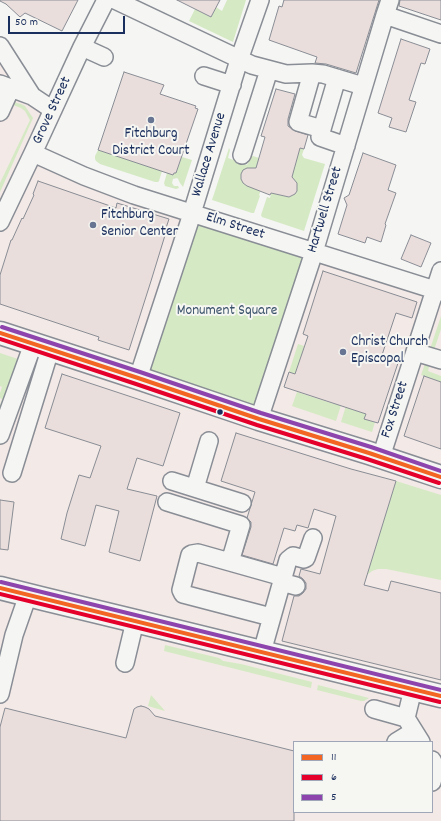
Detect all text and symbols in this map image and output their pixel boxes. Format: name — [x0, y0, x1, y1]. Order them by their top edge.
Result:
scale bar — [10, 8, 127, 34]
text: 50 m — [15, 14, 38, 31]
street label: Grove Street — [30, 74, 76, 148]
street label: Wallace Avenue — [189, 111, 231, 199]
marker: Fitchburg District Court — [146, 115, 156, 125]
place label: Fitchburg District Court — [112, 126, 190, 161]
street label: Hartwell Street — [304, 165, 348, 255]
place label: Fitchburg Senior Center — [101, 207, 178, 242]
street label: Elm Street — [203, 209, 267, 245]
marker: Fitchburg Senior Center — [88, 220, 98, 230]
park label: Monument Square — [177, 303, 277, 321]
place label: Christ Church Episcopal — [351, 334, 428, 369]
marker: Christ Church Episcopal — [338, 347, 348, 357]
street label: Fox Street — [378, 379, 414, 441]
unlabelled marker — [215, 407, 225, 417]
legend — [293, 741, 433, 813]
text: 11 — [331, 749, 336, 766]
text: 6 — [331, 769, 337, 786]
text: 5 — [331, 789, 337, 806]

